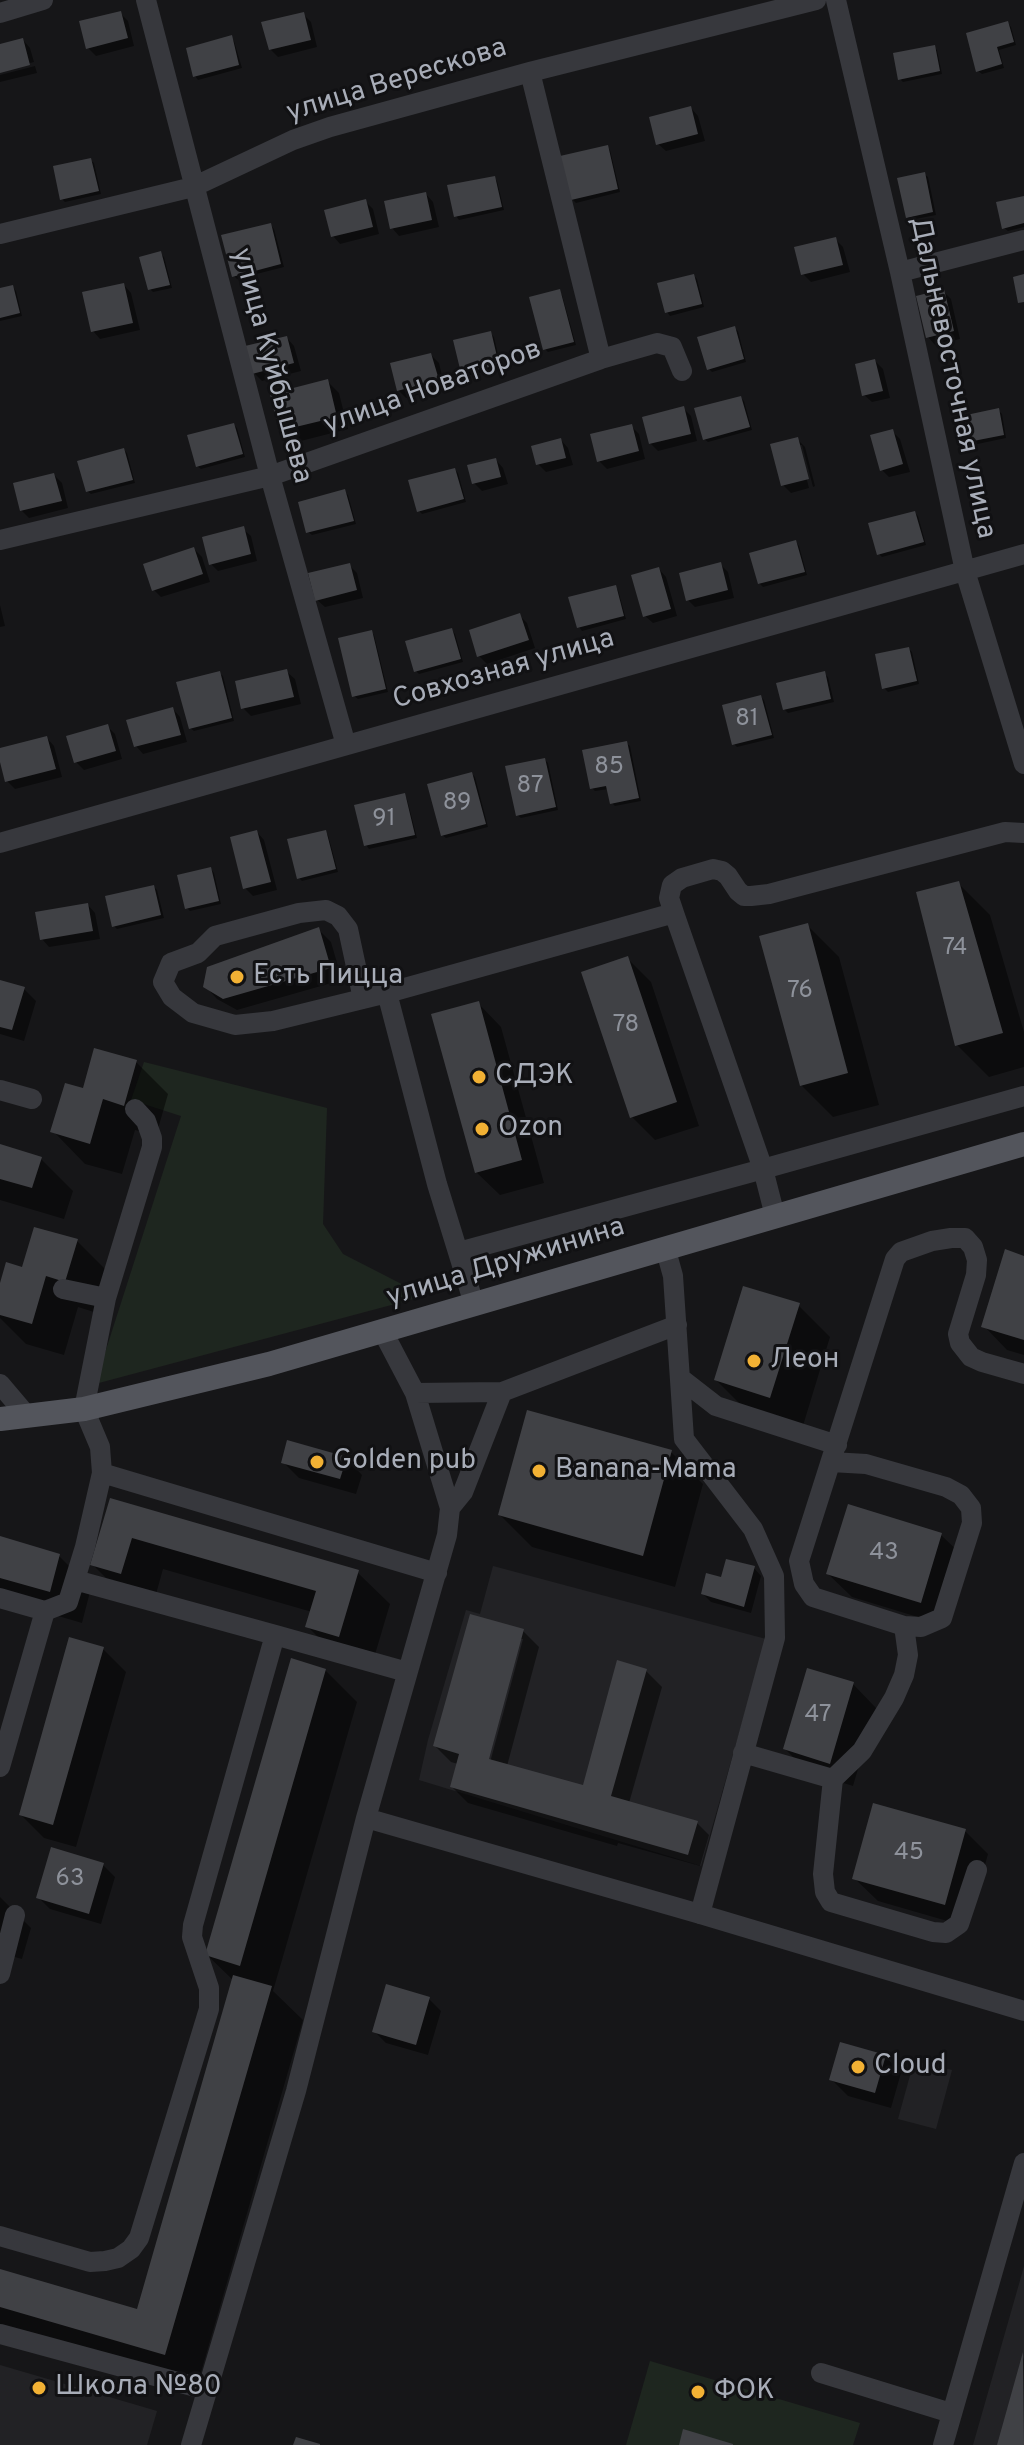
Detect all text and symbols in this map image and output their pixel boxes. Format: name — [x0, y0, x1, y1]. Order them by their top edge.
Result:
street label: улица Верескова — [283, 33, 511, 131]
street label: Дальневосточная улица — [900, 214, 1002, 542]
street label: улица Куйбышева — [222, 245, 318, 487]
street label: улица Новаторов — [320, 334, 546, 444]
street label: Совхозная улица — [389, 623, 619, 719]
house number: 81 — [735, 706, 759, 734]
house number: 85 — [594, 754, 624, 782]
house number: 87 — [517, 773, 543, 801]
house number: 89 — [443, 790, 471, 818]
house number: 91 — [372, 806, 396, 834]
house number: 74 — [942, 935, 968, 963]
place label: Есть Пицца — [253, 960, 403, 994]
marker: Есть Пицца — [228, 968, 246, 986]
house number: 76 — [787, 978, 813, 1006]
house number: 78 — [613, 1012, 639, 1040]
place label: СДЭК — [495, 1060, 574, 1094]
marker: СДЭК — [470, 1068, 488, 1086]
place label: Ozon — [498, 1112, 563, 1146]
marker: Ozon — [473, 1120, 491, 1138]
street label: улица Дружинина — [383, 1212, 629, 1316]
place label: Леон — [770, 1344, 839, 1378]
marker: Леон — [745, 1352, 763, 1370]
place label: Golden pub — [333, 1445, 476, 1479]
marker: Golden pub — [308, 1453, 326, 1471]
place label: Banana-Mama — [555, 1454, 737, 1488]
marker: Banana-Mama — [530, 1462, 548, 1480]
house number: 43 — [869, 1540, 899, 1568]
house number: 47 — [804, 1702, 832, 1730]
house number: 45 — [894, 1840, 924, 1868]
house number: 63 — [56, 1866, 84, 1894]
place label: Cloud — [874, 2050, 946, 2084]
marker: Cloud — [849, 2058, 867, 2076]
place label: Школа №80 — [55, 2371, 222, 2405]
place label: ФОК — [714, 2375, 775, 2409]
marker: Школа №80 — [30, 2379, 48, 2397]
marker: ФОК — [689, 2383, 707, 2401]

